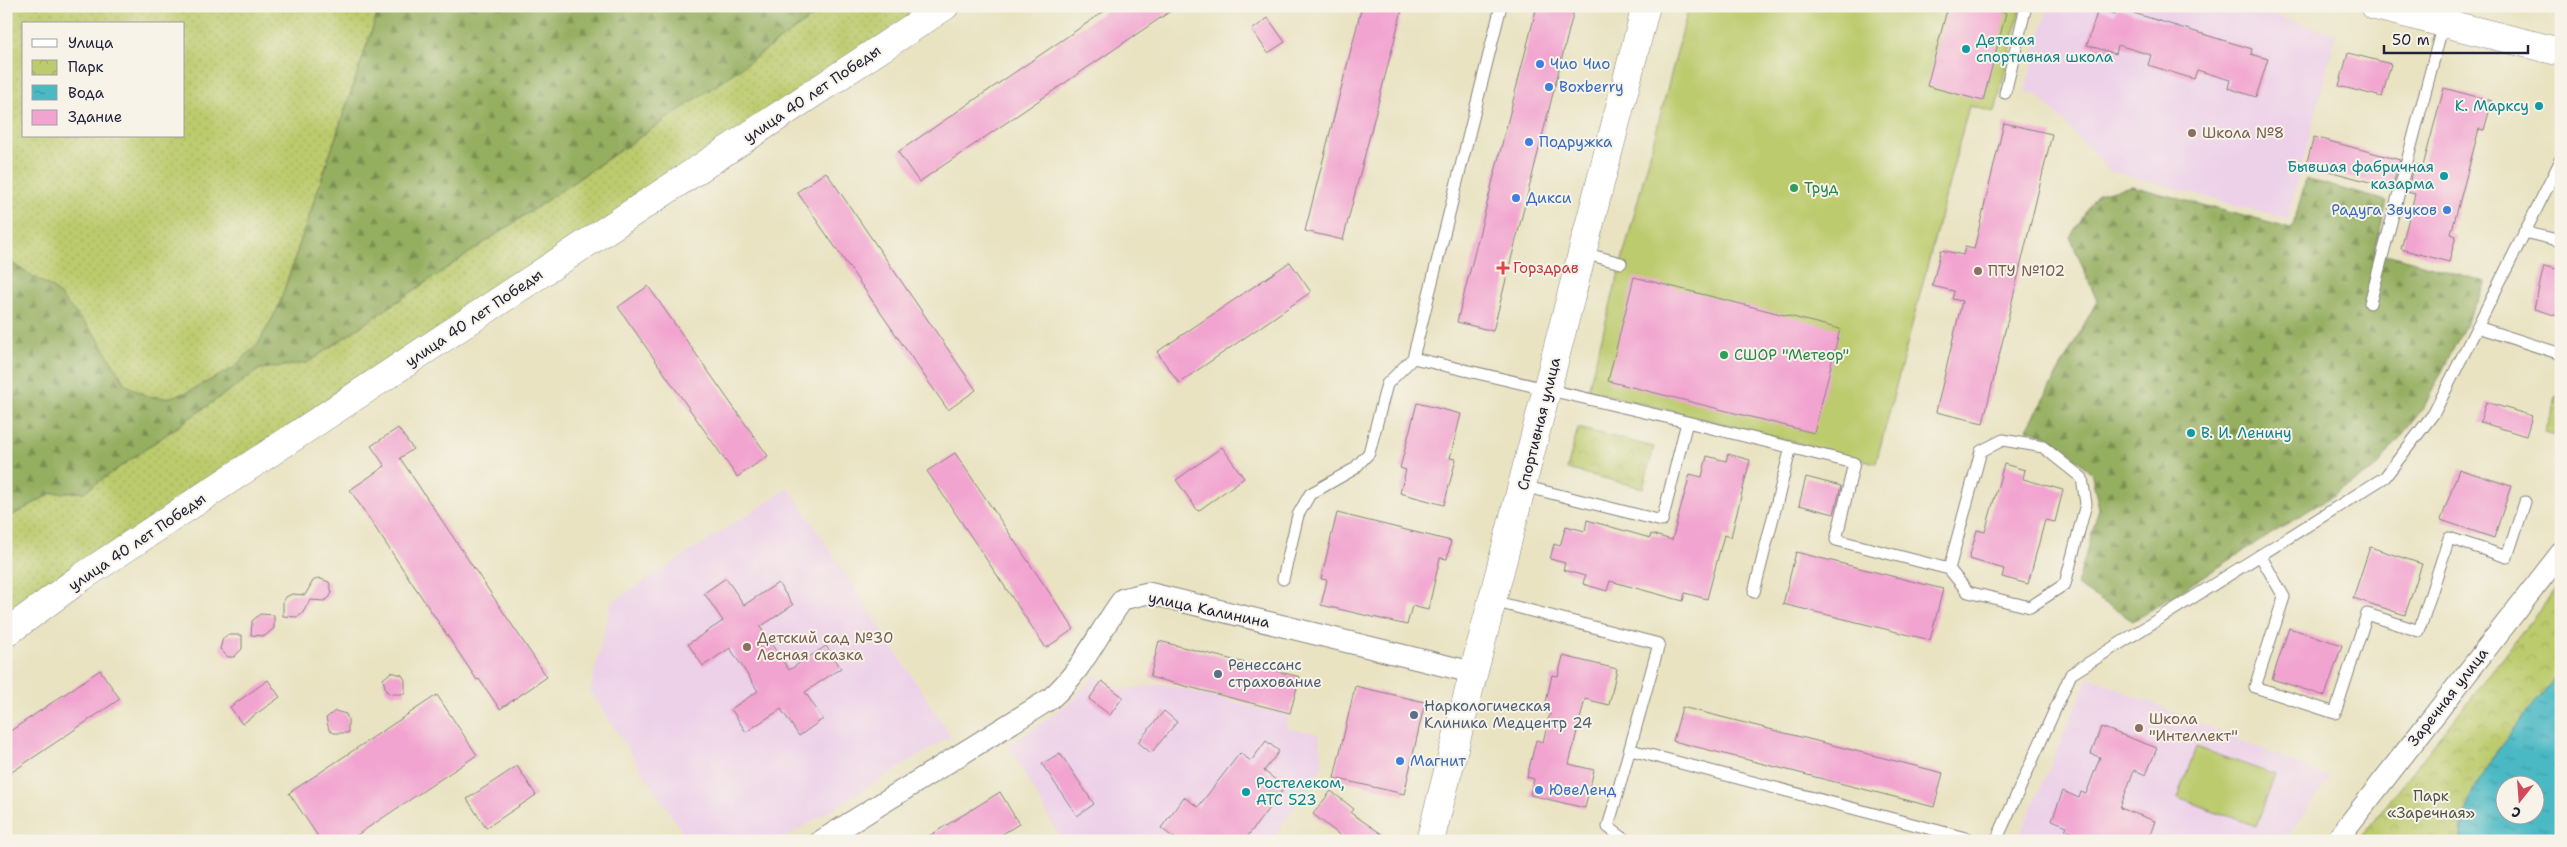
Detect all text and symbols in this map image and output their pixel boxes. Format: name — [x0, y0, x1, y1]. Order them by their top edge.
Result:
legend — [22, 22, 185, 138]
scale bar — [2384, 22, 2528, 54]
place label: Детская спортивная школа — [1976, 30, 2114, 67]
text: 50 m — [2392, 30, 2430, 50]
text: Улица — [68, 33, 114, 53]
street label: улица 40 лет Победы — [739, 40, 885, 148]
marker: Детская спортивная школа — [1960, 43, 1972, 55]
place label: Чио Чио — [1550, 54, 1610, 74]
text: Парк — [68, 57, 104, 77]
marker: Чио Чио — [1534, 58, 1546, 70]
place label: Boxberry — [1559, 77, 1624, 97]
marker: Boxberry — [1543, 81, 1555, 93]
text: Вода — [68, 83, 105, 103]
place label: К. Марксу — [2455, 96, 2529, 116]
marker: К. Марксу — [2533, 100, 2545, 112]
text: Здание — [68, 107, 122, 127]
place label: Школа №8 — [2202, 123, 2284, 143]
marker: Школа №8 — [2186, 127, 2198, 139]
place label: Подружка — [1539, 132, 1613, 152]
marker: Подружка — [1523, 136, 1535, 148]
place label: Бывшая фабричная казарма — [2287, 157, 2435, 194]
marker: Бывшая фабричная казарма — [2438, 170, 2450, 182]
place label: Труд — [1804, 178, 1839, 198]
marker: Труд — [1788, 182, 1800, 194]
place label: Дикси — [1526, 188, 1572, 208]
marker: Дикси — [1510, 192, 1522, 204]
place label: Радуга Звуков — [2331, 200, 2437, 220]
marker: Радуга Звуков — [2441, 204, 2453, 216]
place label: Горздрав — [1513, 258, 1579, 278]
place label: ПТУ №102 — [1988, 261, 2065, 281]
marker: Горздрав — [1497, 262, 1509, 274]
street label: улица 40 лет Победы — [401, 264, 547, 372]
marker: ПТУ №102 — [1972, 265, 1984, 277]
place label: СШОР "Метеор" — [1734, 345, 1849, 365]
marker: СШОР "Метеор" — [1718, 349, 1730, 361]
street label: Спортивная улица — [1513, 355, 1565, 493]
place label: В. И. Ленину — [2201, 423, 2292, 443]
marker: В. И. Ленину — [2185, 427, 2197, 439]
street label: улица 40 лет Победы — [64, 488, 210, 596]
street label: улица Калинина — [1146, 587, 1272, 633]
place label: Детский сад №30 Лесная сказка — [757, 628, 893, 665]
marker: Детский сад №30 Лесная сказка — [741, 641, 753, 653]
street label: Заречная улица — [2403, 643, 2493, 750]
place label: Ренессанс страхование — [1228, 655, 1322, 692]
marker: Ренессанс страхование — [1212, 668, 1224, 680]
place label: Наркологическая Клиника Медцентр 24 — [1424, 696, 1592, 733]
marker: Наркологическая Клиника Медцентр 24 — [1408, 709, 1420, 721]
place label: Школа "Интеллект" — [2149, 709, 2238, 746]
marker: Школа "Интеллект" — [2133, 722, 2145, 734]
place label: Магнит — [1410, 751, 1466, 771]
marker: Магнит — [1394, 755, 1406, 767]
place label: Ростелеком, АТС 523 — [1256, 773, 1345, 810]
north arrow — [2494, 774, 2544, 824]
place label: ЮвеЛенд — [1549, 780, 1617, 800]
marker: ЮвеЛенд — [1533, 784, 1545, 796]
marker: Ростелеком, АТС 523 — [1240, 786, 1252, 798]
park label: Парк «Заречная» — [2387, 786, 2475, 823]
text: С — [2509, 803, 2523, 822]

